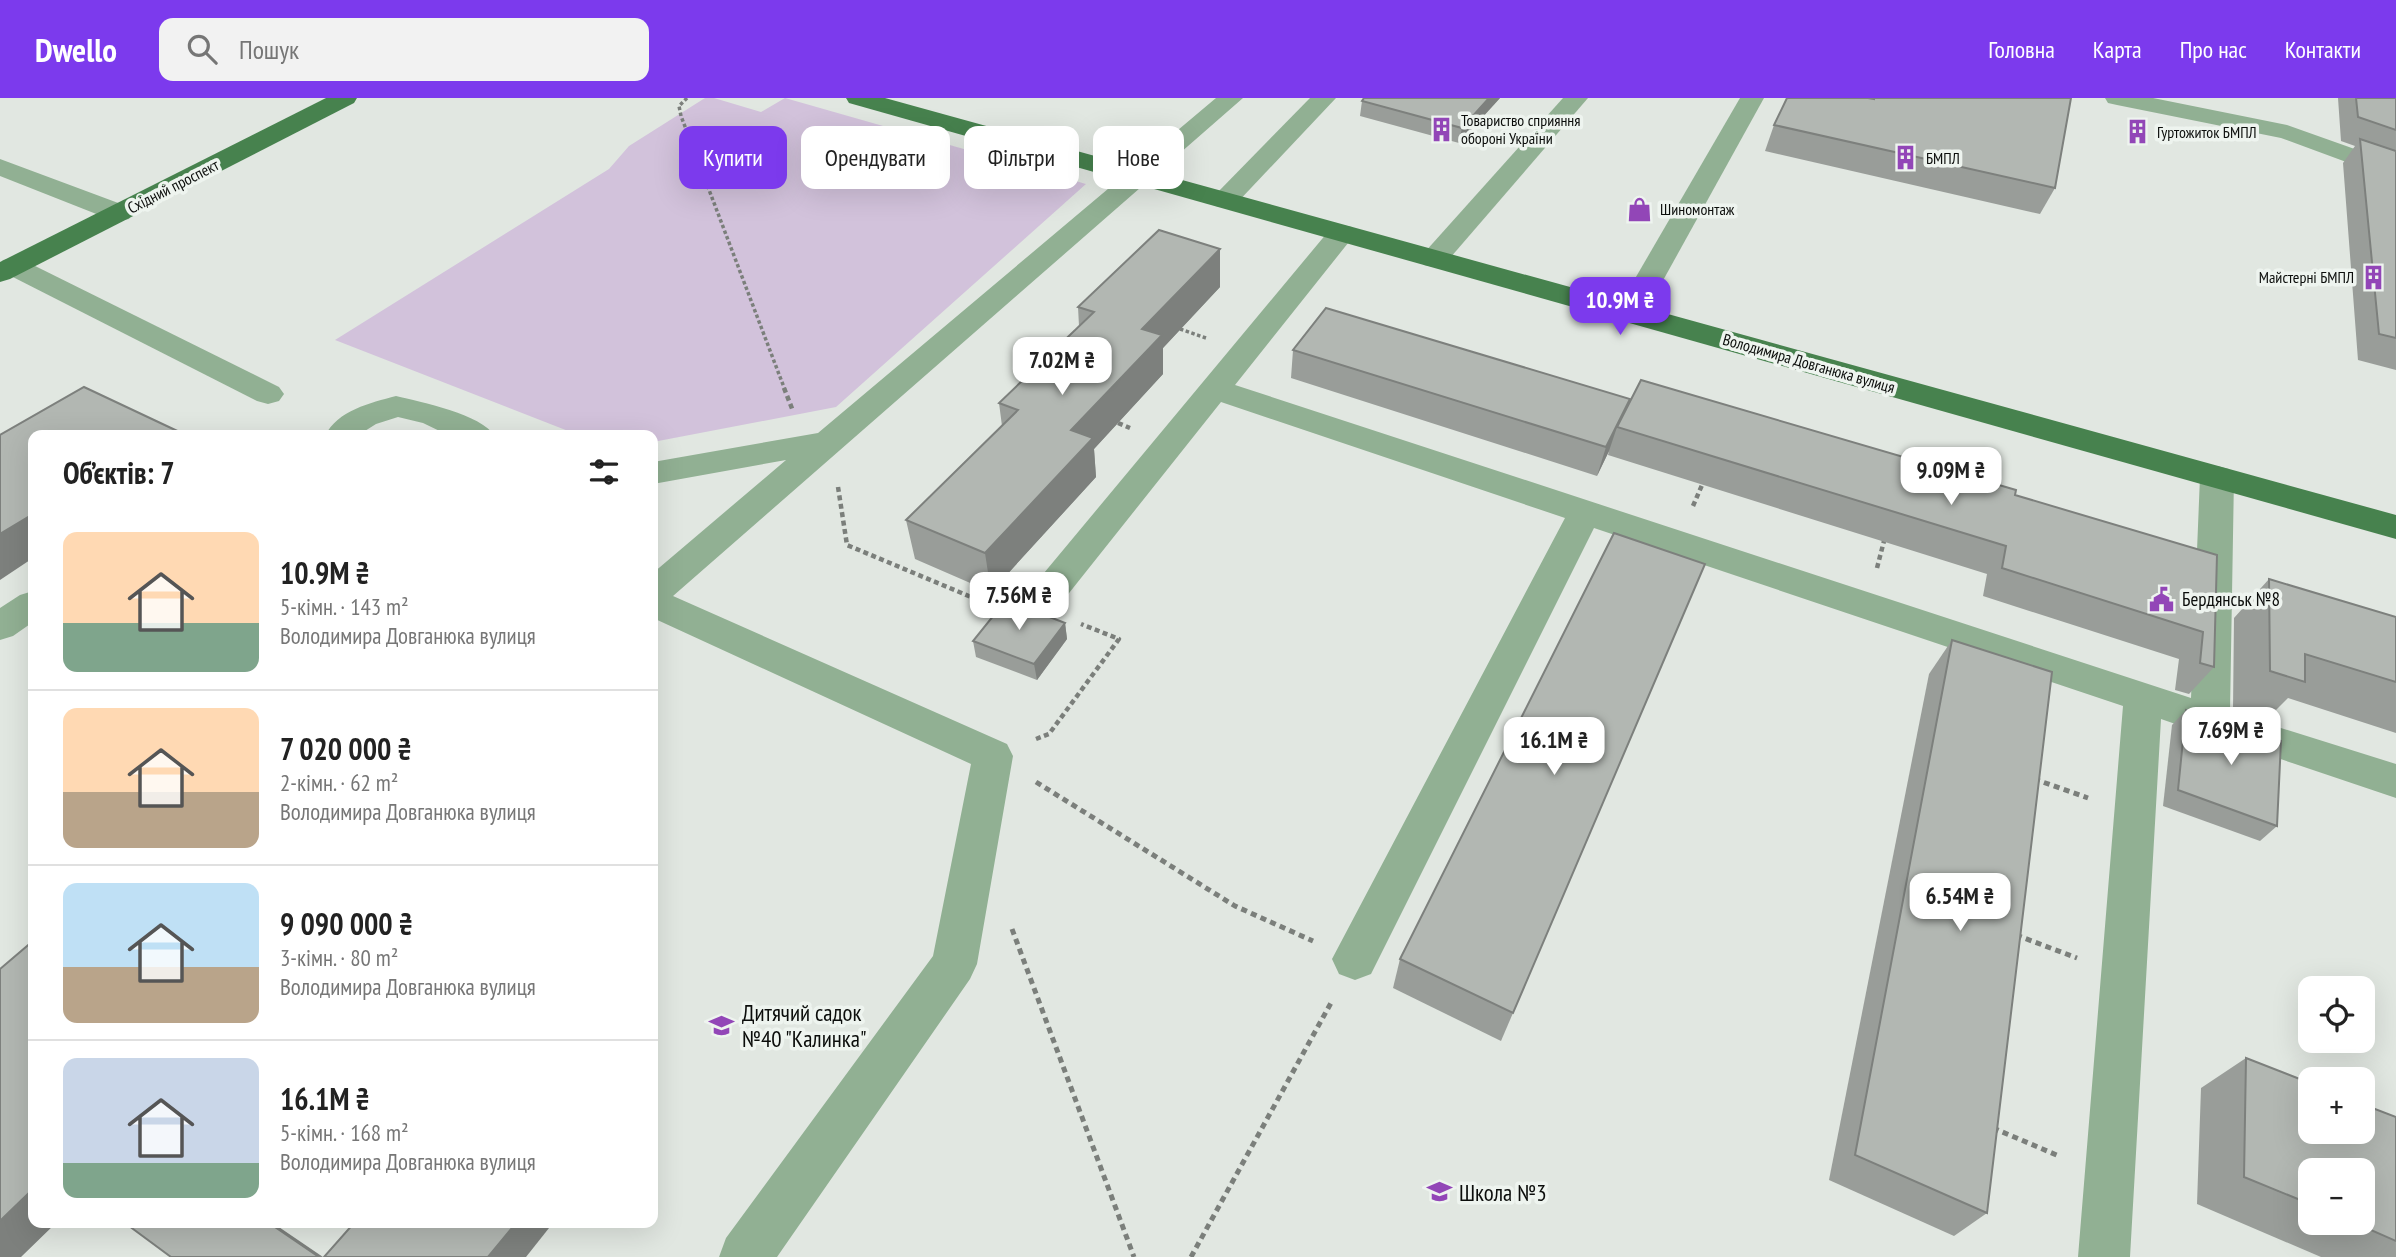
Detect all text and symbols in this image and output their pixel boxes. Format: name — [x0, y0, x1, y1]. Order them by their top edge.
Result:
search box — [159, 18, 649, 81]
text: Dwello — [35, 28, 117, 71]
icon: search — [183, 30, 221, 68]
text: Пошук — [239, 33, 299, 66]
text: Головна — [1988, 34, 2055, 65]
text: Карта — [2093, 34, 2142, 65]
text: Про нас — [2180, 34, 2247, 65]
text: Контакти — [2285, 34, 2361, 65]
place label: Товариство сприяння обороні України — [1461, 110, 1581, 148]
building icon: Товариство сприяння обороні України — [1427, 115, 1455, 143]
building icon: Гуртожиток БМПЛ — [2123, 118, 2151, 146]
place label: Гуртожиток БМПЛ — [2157, 122, 2257, 142]
chip: Купити — [679, 126, 787, 189]
chip: Орендувати — [801, 126, 950, 189]
chip: Фільтри — [964, 126, 1079, 189]
chip: Нове — [1093, 126, 1184, 189]
building icon: БМПЛ — [1892, 144, 1920, 172]
place label: БМПЛ — [1926, 148, 1960, 168]
street label: Східний проспект — [124, 154, 223, 218]
shop icon: Шиномонтаж — [1626, 195, 1654, 223]
place label: Шиномонтаж — [1660, 199, 1735, 219]
building icon: Майстерні БМПЛ — [2360, 263, 2388, 291]
place label: Майстерні БМПЛ — [2259, 267, 2354, 287]
pin: 10.9M ₴ — [1555, 278, 1685, 337]
text: 10.9M ₴ — [1586, 285, 1654, 314]
street label: Володимира Довганюка вулиця — [1721, 329, 1897, 397]
pin: 7.02M ₴ — [997, 338, 1127, 397]
text: 7.02M ₴ — [1029, 345, 1095, 374]
pin: 9.09M ₴ — [1886, 448, 2016, 507]
text: Об’єктів: 7 — [63, 453, 174, 492]
icon: filters — [585, 453, 623, 491]
text: 9.09M ₴ — [1917, 455, 1985, 484]
text: 10.9M ₴ — [280, 553, 370, 592]
icon: home — [119, 560, 203, 644]
pin: 7.56M ₴ — [954, 573, 1084, 632]
text: 7.56M ₴ — [986, 580, 1052, 609]
public building icon: Бердянськ №8 — [2148, 585, 2176, 613]
place label: Бердянськ №8 — [2182, 587, 2280, 611]
text: 5-кімн. · 143 m² — [280, 592, 409, 621]
text: Володимира Довганюка вулиця — [280, 621, 536, 650]
pin: 7.69M ₴ — [2166, 708, 2296, 767]
text: 7.69M ₴ — [2198, 715, 2264, 744]
pin: 16.1M ₴ — [1489, 718, 1619, 777]
text: 16.1M ₴ — [1520, 725, 1588, 754]
text: 7 020 000 ₴ — [280, 729, 412, 768]
icon: home — [119, 736, 203, 820]
text: 2-кімн. · 62 m² — [280, 768, 398, 797]
text: Володимира Довганюка вулиця — [280, 797, 536, 826]
pin: 6.54M ₴ — [1895, 874, 2025, 933]
text: 6.54M ₴ — [1926, 881, 1994, 910]
text: 9 090 000 ₴ — [280, 904, 413, 943]
icon: home — [119, 911, 203, 995]
text: 3-кімн. · 80 m² — [280, 943, 398, 972]
text: Володимира Довганюка вулиця — [280, 972, 536, 1001]
map controls — [2298, 976, 2375, 1235]
button: locate — [2298, 976, 2375, 1053]
place label: Дитячий садок №40 "Калинка" — [742, 998, 866, 1053]
school or university icon: Дитячий садок №40 "Калинка" — [708, 1011, 736, 1039]
button: + — [2298, 1067, 2375, 1144]
text: 16.1M ₴ — [280, 1079, 370, 1118]
icon: home — [119, 1086, 203, 1170]
text: 5-кімн. · 168 m² — [280, 1118, 409, 1147]
text: Володимира Довганюка вулиця — [280, 1147, 536, 1176]
button: − — [2298, 1158, 2375, 1235]
school or university icon: Школа №3 — [1425, 1178, 1453, 1206]
place label: Школа №3 — [1459, 1178, 1547, 1207]

